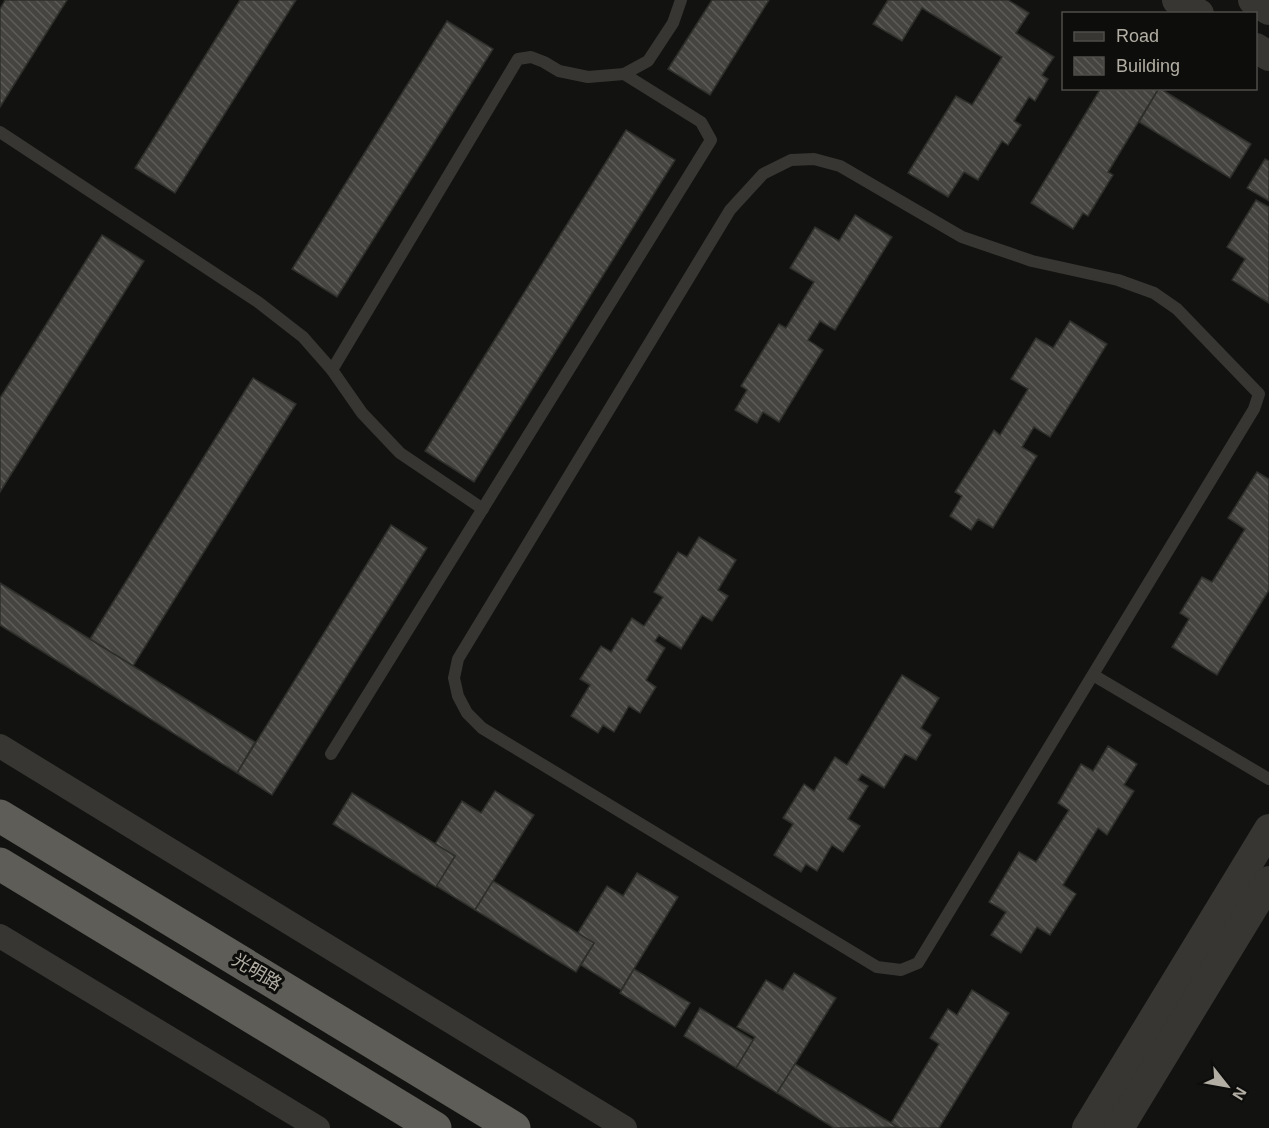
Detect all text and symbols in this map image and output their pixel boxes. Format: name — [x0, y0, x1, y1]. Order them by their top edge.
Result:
legend — [1062, 12, 1257, 90]
text: Road — [1116, 26, 1159, 46]
text: Building — [1116, 56, 1180, 76]
street label: 光明路 — [229, 950, 285, 994]
north arrow — [1197, 1056, 1257, 1116]
text: N — [1229, 1084, 1250, 1103]

